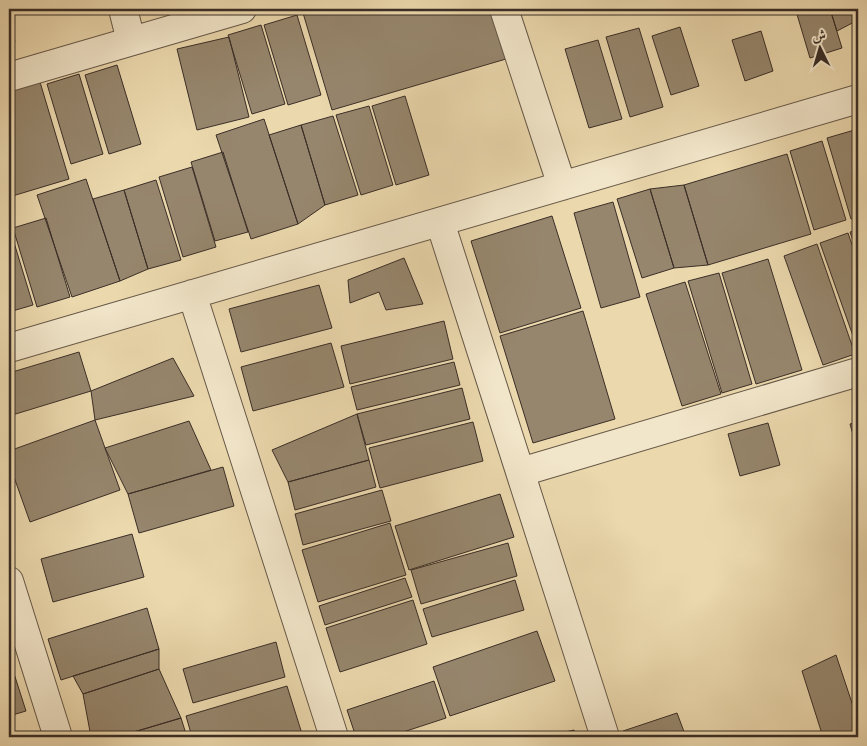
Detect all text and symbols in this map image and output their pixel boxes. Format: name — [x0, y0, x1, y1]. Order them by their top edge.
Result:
north arrow — [794, 22, 844, 72]
text: ش — [811, 26, 827, 46]

